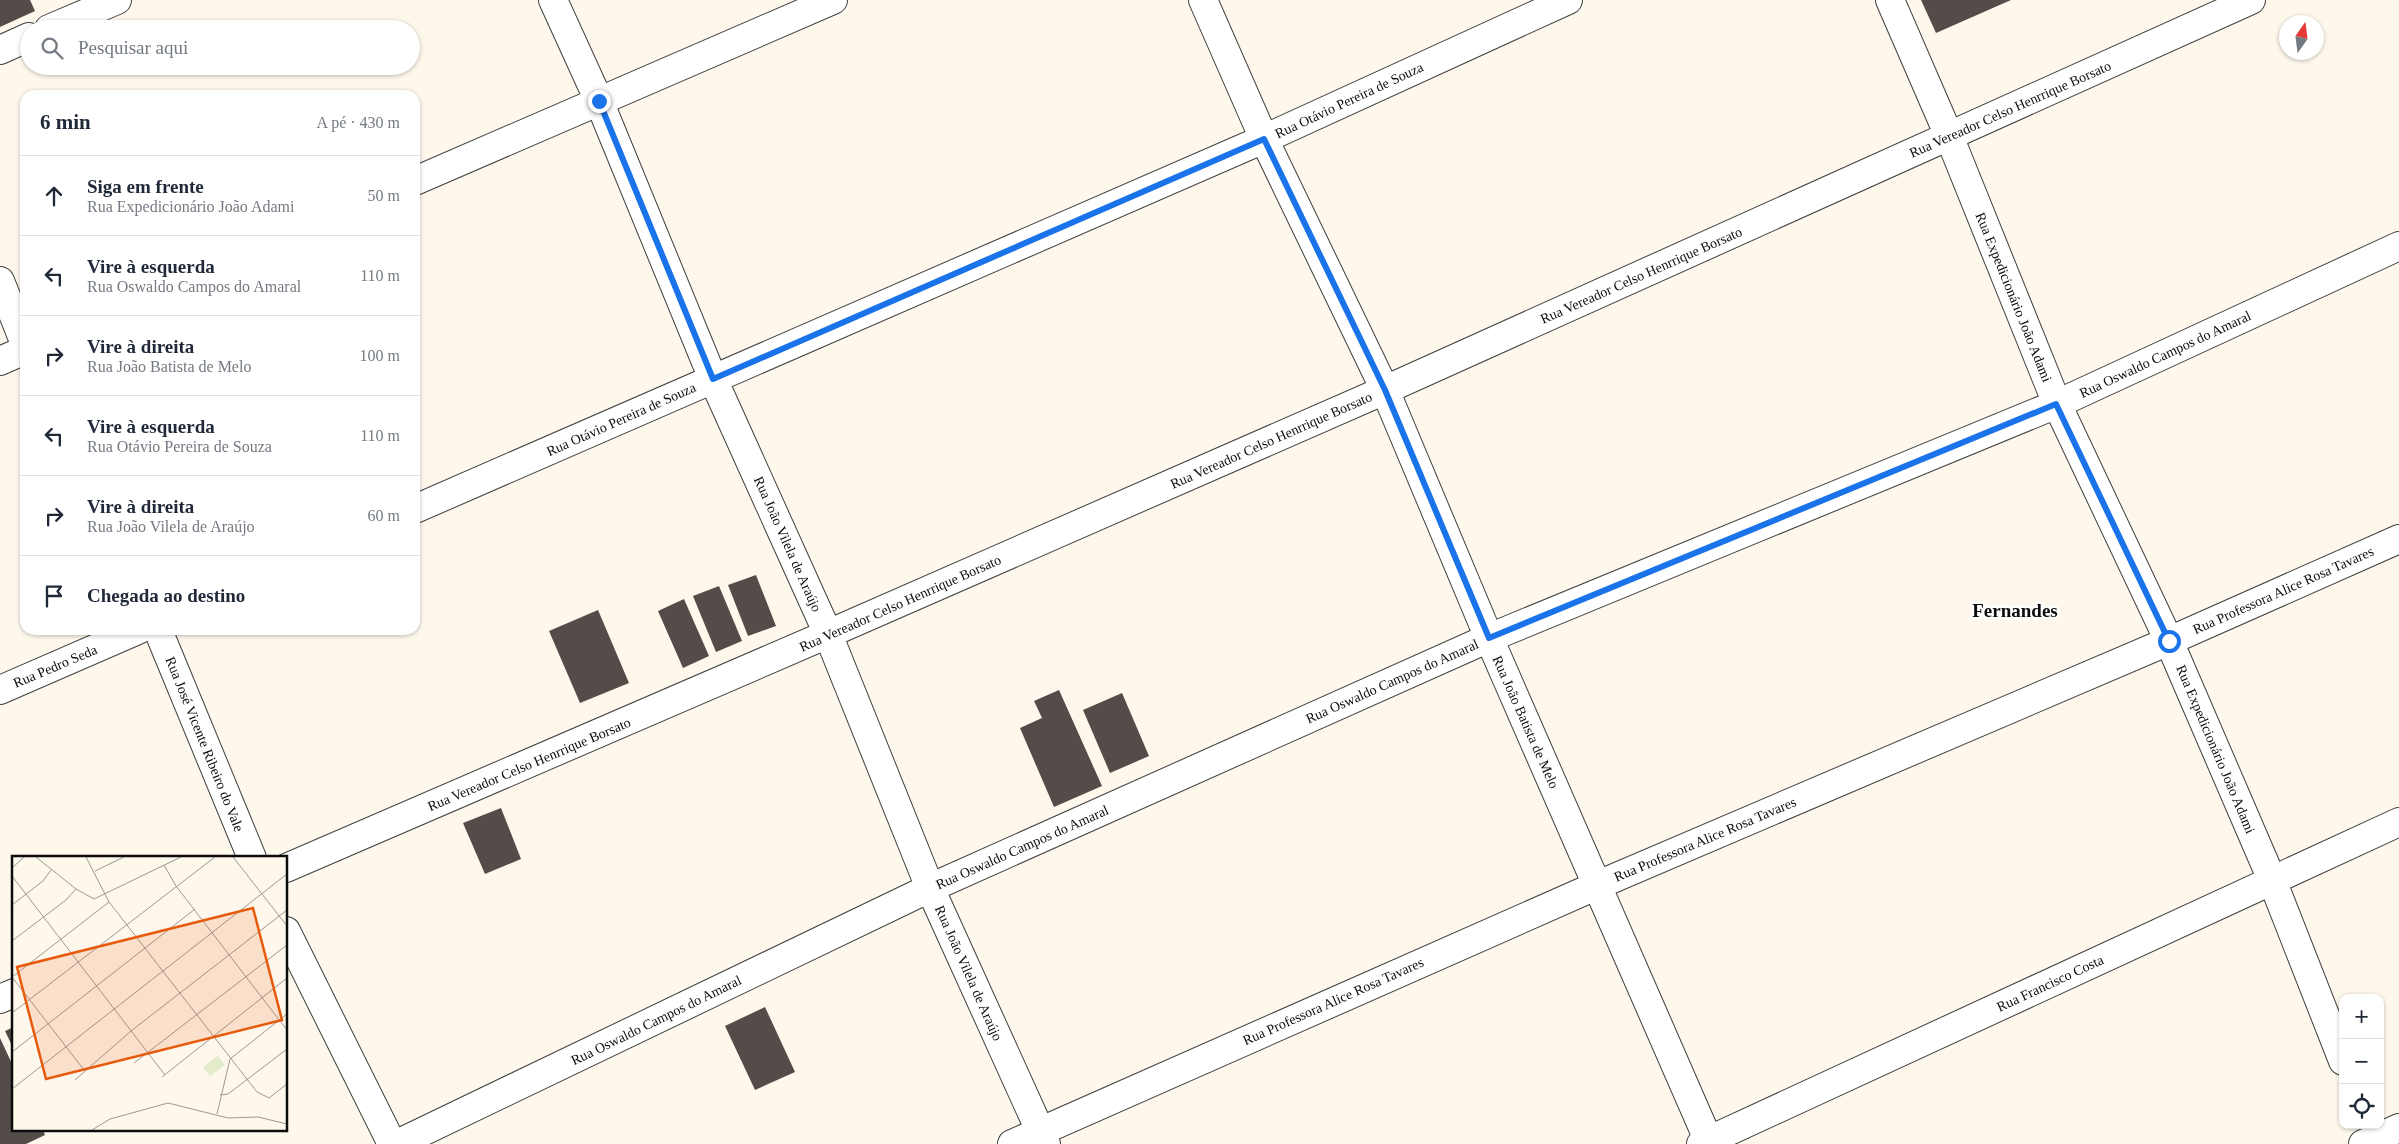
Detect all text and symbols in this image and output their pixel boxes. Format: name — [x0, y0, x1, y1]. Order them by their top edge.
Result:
north arrow — [2279, 15, 2324, 60]
search box — [20, 20, 420, 75]
icon: search — [38, 34, 66, 62]
text: Pesquisar aqui — [78, 37, 188, 58]
street label: Rua Vereador Celso Henrrique Borsato — [1907, 58, 2113, 161]
street label: Rua Otávio Pereira de Souza — [1273, 59, 1426, 141]
route end — [588, 90, 611, 113]
text: 6 min — [40, 110, 91, 134]
text: A pé · 430 m — [316, 114, 400, 131]
text: Siga em frente — [87, 176, 204, 197]
icon: ahead — [40, 182, 68, 210]
text: 50 m — [368, 187, 400, 204]
text: Rua Expedicionário João Adami — [87, 198, 295, 215]
street label: Rua Expedicionário João Adami — [1973, 210, 2055, 384]
street label: Rua Vereador Celso Henrrique Borsato — [1538, 224, 1744, 327]
text: Vire à esquerda — [87, 256, 215, 277]
icon: left — [40, 262, 68, 290]
text: 110 m — [360, 267, 400, 284]
text: Rua Oswaldo Campos do Amaral — [87, 278, 301, 295]
street label: Rua Oswaldo Campos do Amaral — [2077, 308, 2253, 401]
text: Vire à direita — [87, 336, 194, 357]
icon: right — [40, 342, 68, 370]
text: 100 m — [360, 347, 400, 364]
text: Rua João Batista de Melo — [87, 358, 251, 375]
street label: Rua Otávio Pereira de Souza — [544, 379, 699, 459]
street label: Rua Vereador Celso Henrrique Borsato — [1168, 389, 1374, 492]
text: Vire à esquerda — [87, 416, 215, 437]
icon: left — [40, 422, 68, 450]
text: 110 m — [360, 427, 400, 444]
text: Rua Otávio Pereira de Souza — [87, 438, 272, 455]
street label: Rua João Vilela de Araújo — [751, 474, 824, 614]
text: Vire à direita — [87, 496, 194, 517]
icon: right — [40, 502, 68, 530]
text: 60 m — [368, 507, 400, 524]
text: Rua João Vilela de Araújo — [87, 518, 255, 535]
street label: Rua Professora Alice Rosa Tavares — [2190, 544, 2376, 637]
street label: Rua Vereador Celso Henrrique Borsato — [797, 552, 1003, 655]
icon: arrive — [40, 582, 68, 610]
text: Chegada ao destino — [87, 585, 245, 606]
district label: Fernandes — [1972, 600, 2058, 621]
route start — [2158, 630, 2181, 653]
street label: Rua Oswaldo Campos do Amaral — [1304, 636, 1481, 726]
street label: Rua Pedro Seda — [11, 642, 100, 691]
street label: Rua João Batista de Melo — [1489, 653, 1562, 791]
street label: Rua José Vicente Ribeiro do Vale — [163, 655, 247, 834]
street label: Rua Expedicionário João Adami — [2173, 663, 2258, 836]
street label: Rua Vereador Celso Henrrique Borsato — [425, 715, 633, 814]
street label: Rua Professora Alice Rosa Tavares — [1612, 794, 1798, 885]
street label: Rua Oswaldo Campos do Amaral — [934, 802, 1111, 892]
inset map — [12, 856, 288, 1132]
street label: Rua João Vilela de Araújo — [932, 903, 1005, 1043]
street label: Rua Francisco Costa — [1995, 952, 2107, 1015]
street label: Rua Professora Alice Rosa Tavares — [1240, 955, 1426, 1048]
street label: Rua Oswaldo Campos do Amaral — [569, 973, 744, 1068]
map controls — [2339, 994, 2384, 1129]
button: + — [2339, 994, 2384, 1039]
button: − — [2339, 1039, 2384, 1084]
button: locate — [2339, 1084, 2384, 1129]

